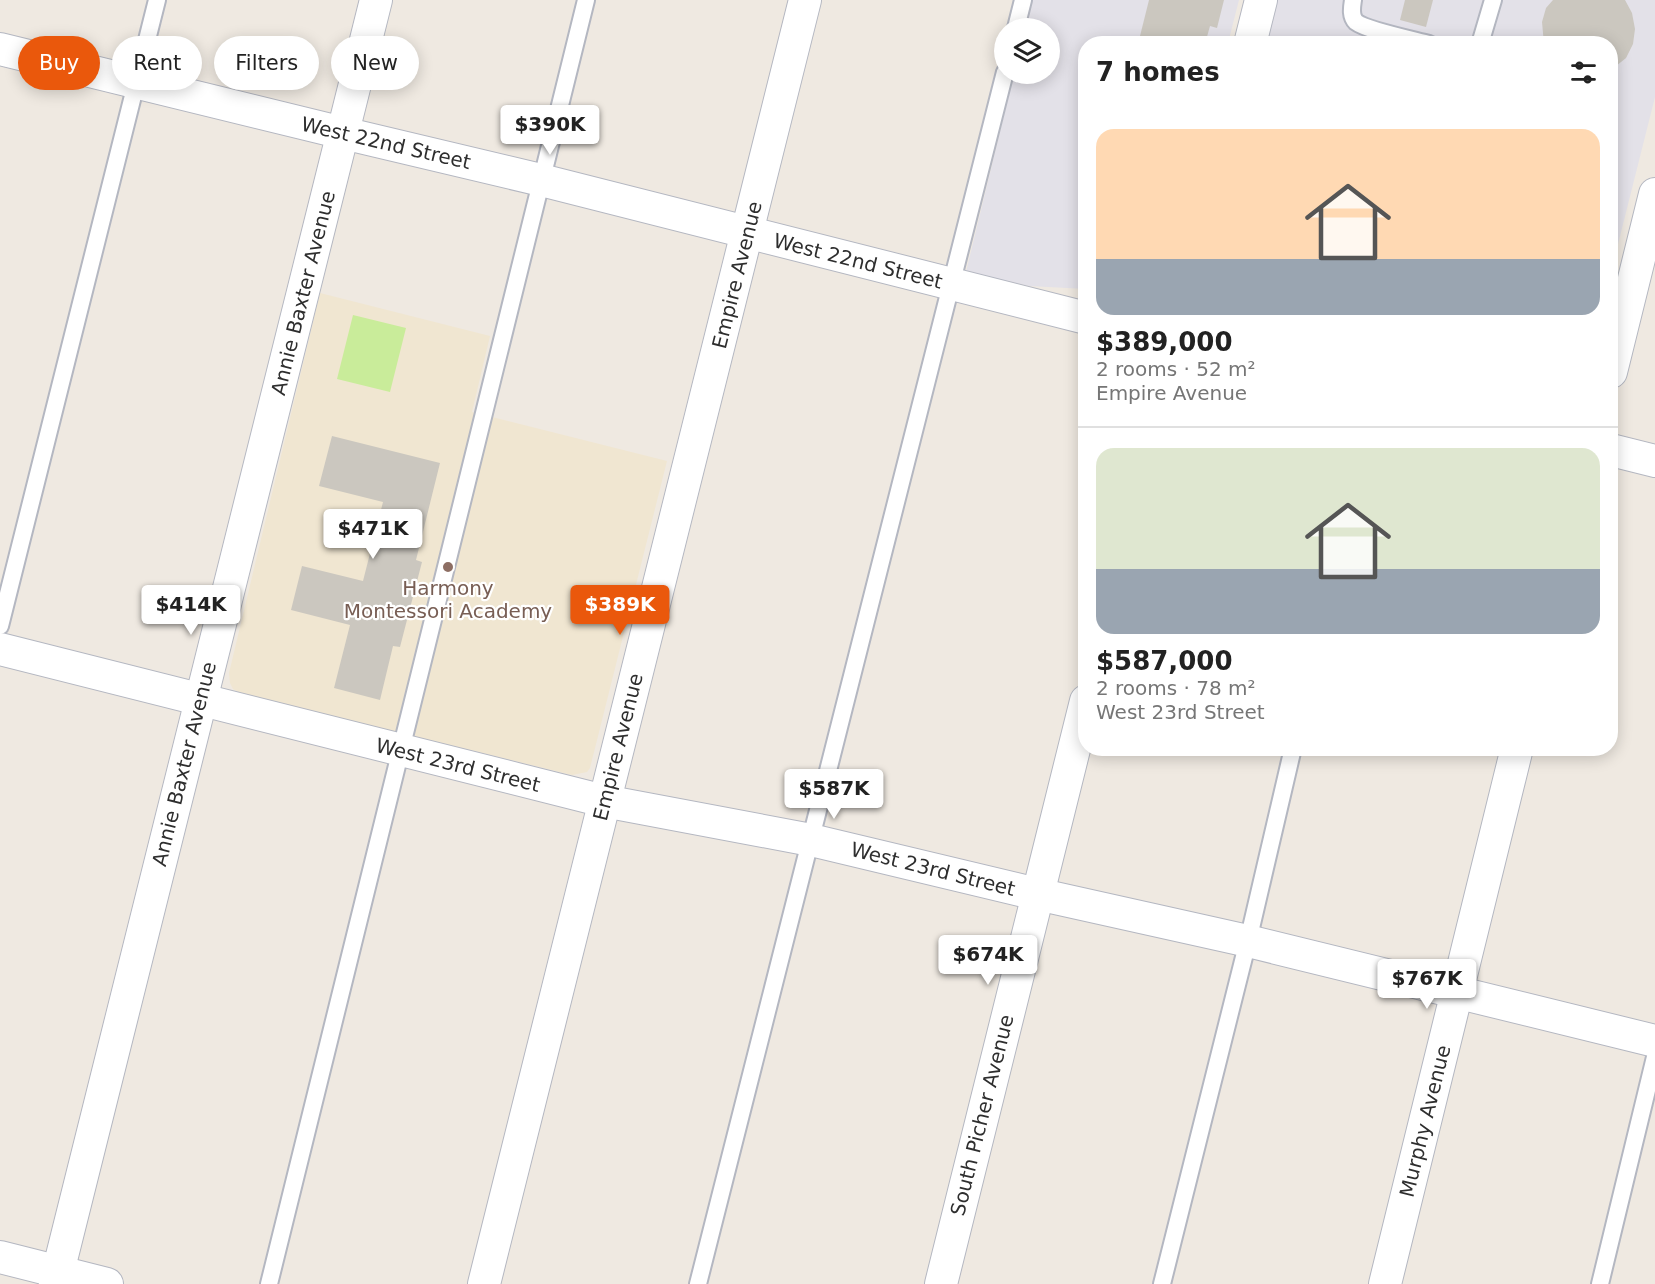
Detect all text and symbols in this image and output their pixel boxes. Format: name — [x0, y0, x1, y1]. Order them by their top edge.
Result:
map controls — [994, 18, 1060, 84]
button: layers — [994, 18, 1060, 84]
chip: Buy — [18, 36, 100, 90]
chip: Rent — [112, 36, 202, 90]
chip: Filters — [214, 36, 319, 90]
chip: New — [331, 36, 419, 90]
icon: filters — [1567, 56, 1600, 89]
text: 7 homes — [1096, 57, 1220, 87]
pin: $390K — [508, 105, 592, 156]
street label: West 22nd Street — [299, 112, 473, 174]
text: $390K — [514, 112, 586, 136]
icon: home — [1294, 168, 1402, 276]
street label: Annie Baxter Avenue — [266, 188, 340, 398]
street label: Empire Avenue — [707, 199, 767, 351]
street label: West 22nd Street — [771, 228, 945, 294]
text: $389,000 — [1096, 327, 1233, 357]
text: 2 rooms · 52 m² — [1096, 357, 1256, 381]
text: Empire Avenue — [1096, 381, 1247, 405]
icon: home — [1294, 487, 1402, 595]
pin: $471K — [331, 509, 415, 560]
text: $471K — [337, 516, 409, 540]
marker: Harmony Montessori Academy — [441, 560, 455, 574]
place label: Harmony Montessori Academy — [344, 576, 552, 623]
pin: $414K — [149, 585, 233, 636]
pin: $389K — [578, 585, 662, 636]
text: $414K — [155, 592, 227, 616]
text: $389K — [584, 592, 656, 616]
text: $587,000 — [1096, 646, 1233, 676]
street label: Annie Baxter Avenue — [147, 659, 221, 869]
street label: Empire Avenue — [588, 671, 648, 823]
text: 2 rooms · 78 m² — [1096, 676, 1256, 700]
text: West 23rd Street — [1096, 700, 1265, 724]
street label: West 23rd Street — [373, 733, 543, 797]
pin: $587K — [792, 769, 876, 820]
text: $587K — [798, 776, 870, 800]
street label: West 23rd Street — [848, 837, 1018, 901]
pin: $674K — [946, 935, 1030, 986]
text: $674K — [952, 942, 1024, 966]
pin: $767K — [1385, 959, 1469, 1010]
text: $767K — [1391, 966, 1463, 990]
street label: South Picher Avenue — [945, 1012, 1019, 1218]
street label: Murphy Avenue — [1394, 1042, 1456, 1200]

